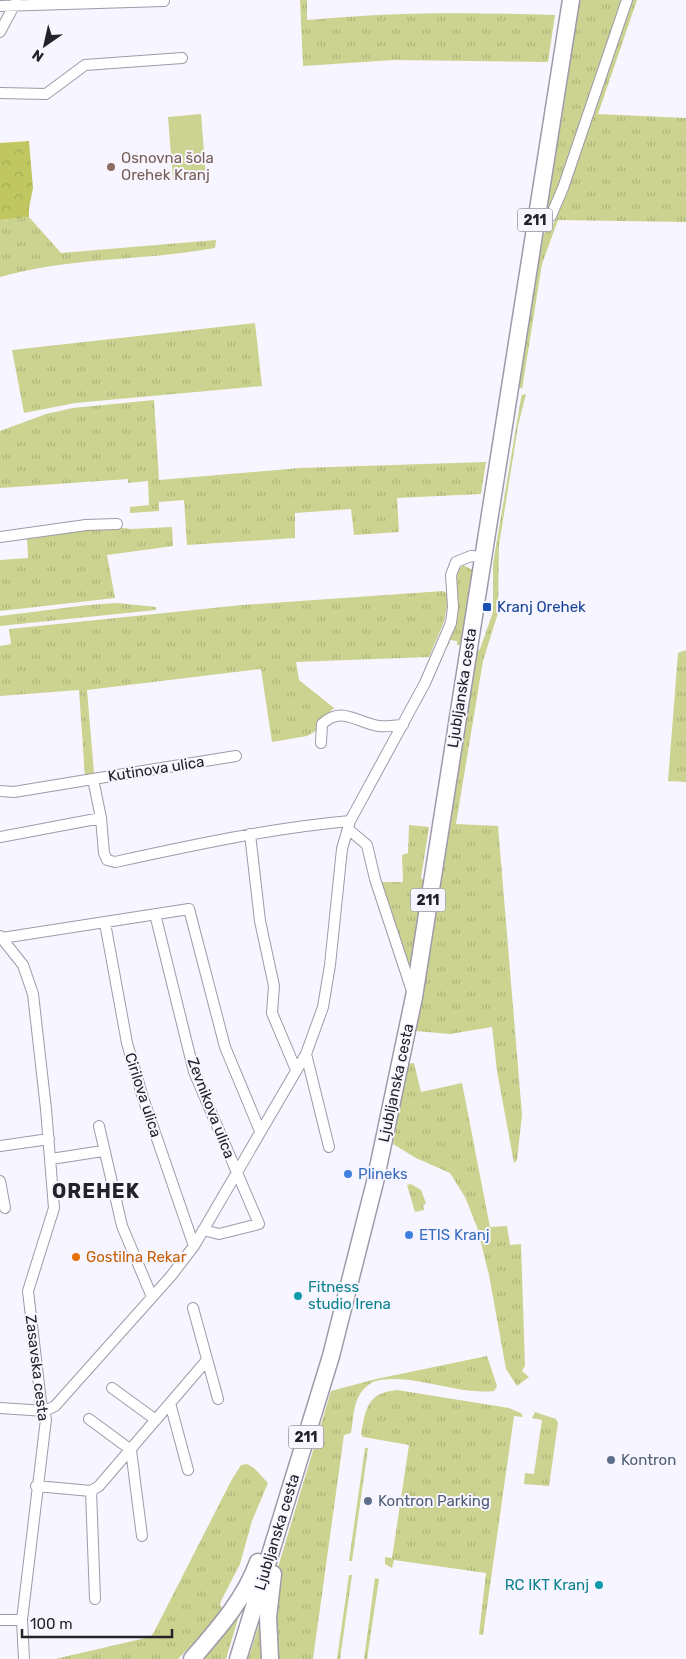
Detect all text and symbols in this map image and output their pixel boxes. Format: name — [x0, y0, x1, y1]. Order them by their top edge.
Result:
north arrow — [20, 20, 70, 70]
text: N — [29, 45, 47, 65]
place label: Osnovna šola Orehek Kranj — [121, 149, 214, 184]
marker: Osnovna šola Orehek Kranj — [105, 161, 117, 173]
road number: 211 — [518, 208, 552, 232]
place label: Kranj Orehek — [497, 598, 586, 616]
marker: Kranj Orehek — [481, 601, 493, 613]
street label: Ljubljanska cesta — [444, 627, 480, 749]
street label: Kutinova ulica — [106, 752, 206, 786]
road number: 211 — [410, 888, 446, 912]
street label: Ljubljanska cesta — [375, 1022, 417, 1144]
street label: Cirilova ulica — [121, 1050, 165, 1140]
street label: Zevnikova ulica — [184, 1055, 238, 1161]
place label: Plineks — [358, 1165, 408, 1183]
marker: Plineks — [342, 1168, 354, 1180]
district label: OREHEK — [52, 1179, 140, 1203]
place label: ETIS Kranj — [419, 1226, 490, 1244]
marker: ETIS Kranj — [403, 1229, 415, 1241]
place label: Gostilna Rekar — [86, 1248, 187, 1266]
marker: Gostilna Rekar — [70, 1251, 82, 1263]
place label: Fitness studio Irena — [308, 1278, 391, 1313]
marker: Fitness studio Irena — [292, 1290, 304, 1302]
street label: Zasavska cesta — [22, 1314, 52, 1422]
road number: 211 — [288, 1425, 324, 1448]
place label: Kontron — [621, 1451, 676, 1469]
marker: Kontron — [605, 1454, 617, 1466]
street label: Ljubljanska cesta — [251, 1472, 303, 1592]
place label: Kontron Parking — [378, 1492, 490, 1510]
marker: Kontron Parking — [362, 1495, 374, 1507]
place label: RC IKT Kranj — [505, 1576, 589, 1594]
marker: RC IKT Kranj — [593, 1579, 605, 1591]
scale bar — [22, 1606, 172, 1638]
text: 100 m — [30, 1615, 72, 1633]

